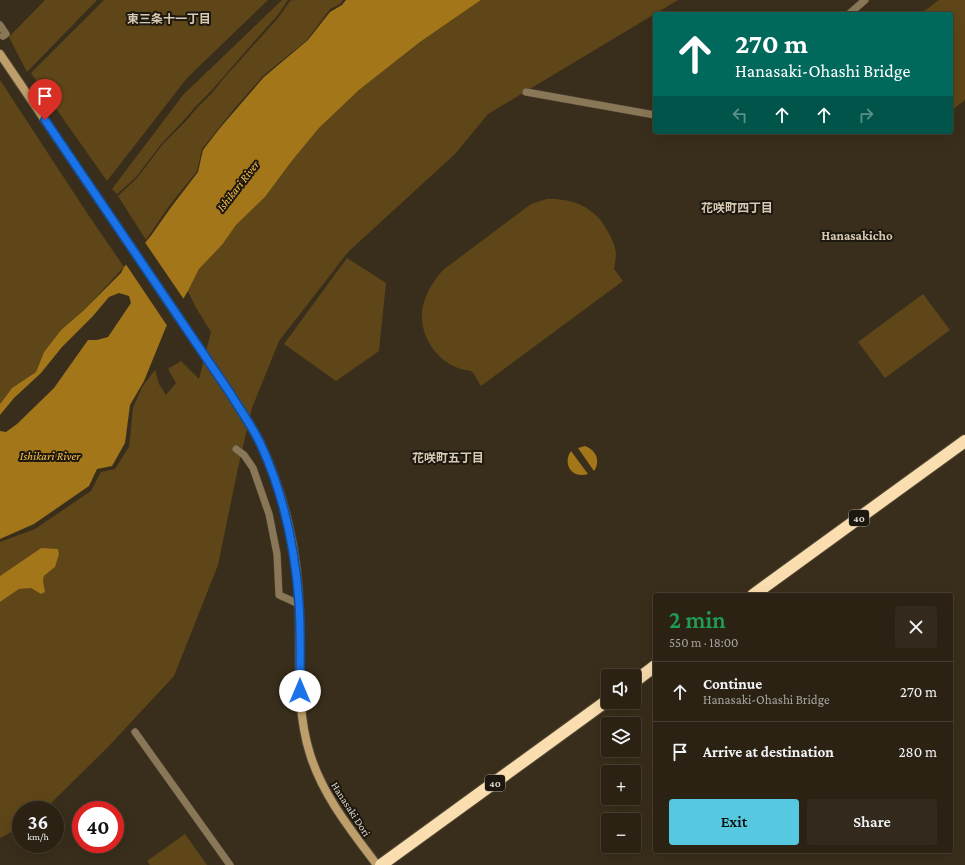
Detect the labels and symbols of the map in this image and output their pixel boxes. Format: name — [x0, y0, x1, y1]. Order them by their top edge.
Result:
district label: 東三条十一丁目 — [127, 12, 211, 26]
pin — [28, 79, 62, 120]
water label: Ishikari River — [214, 157, 263, 214]
district label: 花咲町四丁目 — [701, 201, 773, 215]
district label: Hanasakicho — [821, 228, 893, 243]
water label: Ishikari River — [20, 449, 81, 463]
district label: 花咲町五丁目 — [412, 451, 484, 465]
road number: 40 — [849, 510, 869, 526]
position arrow — [279, 670, 321, 712]
road number: 40 — [485, 775, 505, 791]
street label: Hanasaki Dori — [329, 780, 373, 839]
speed limit sign: 40 — [72, 801, 124, 853]

